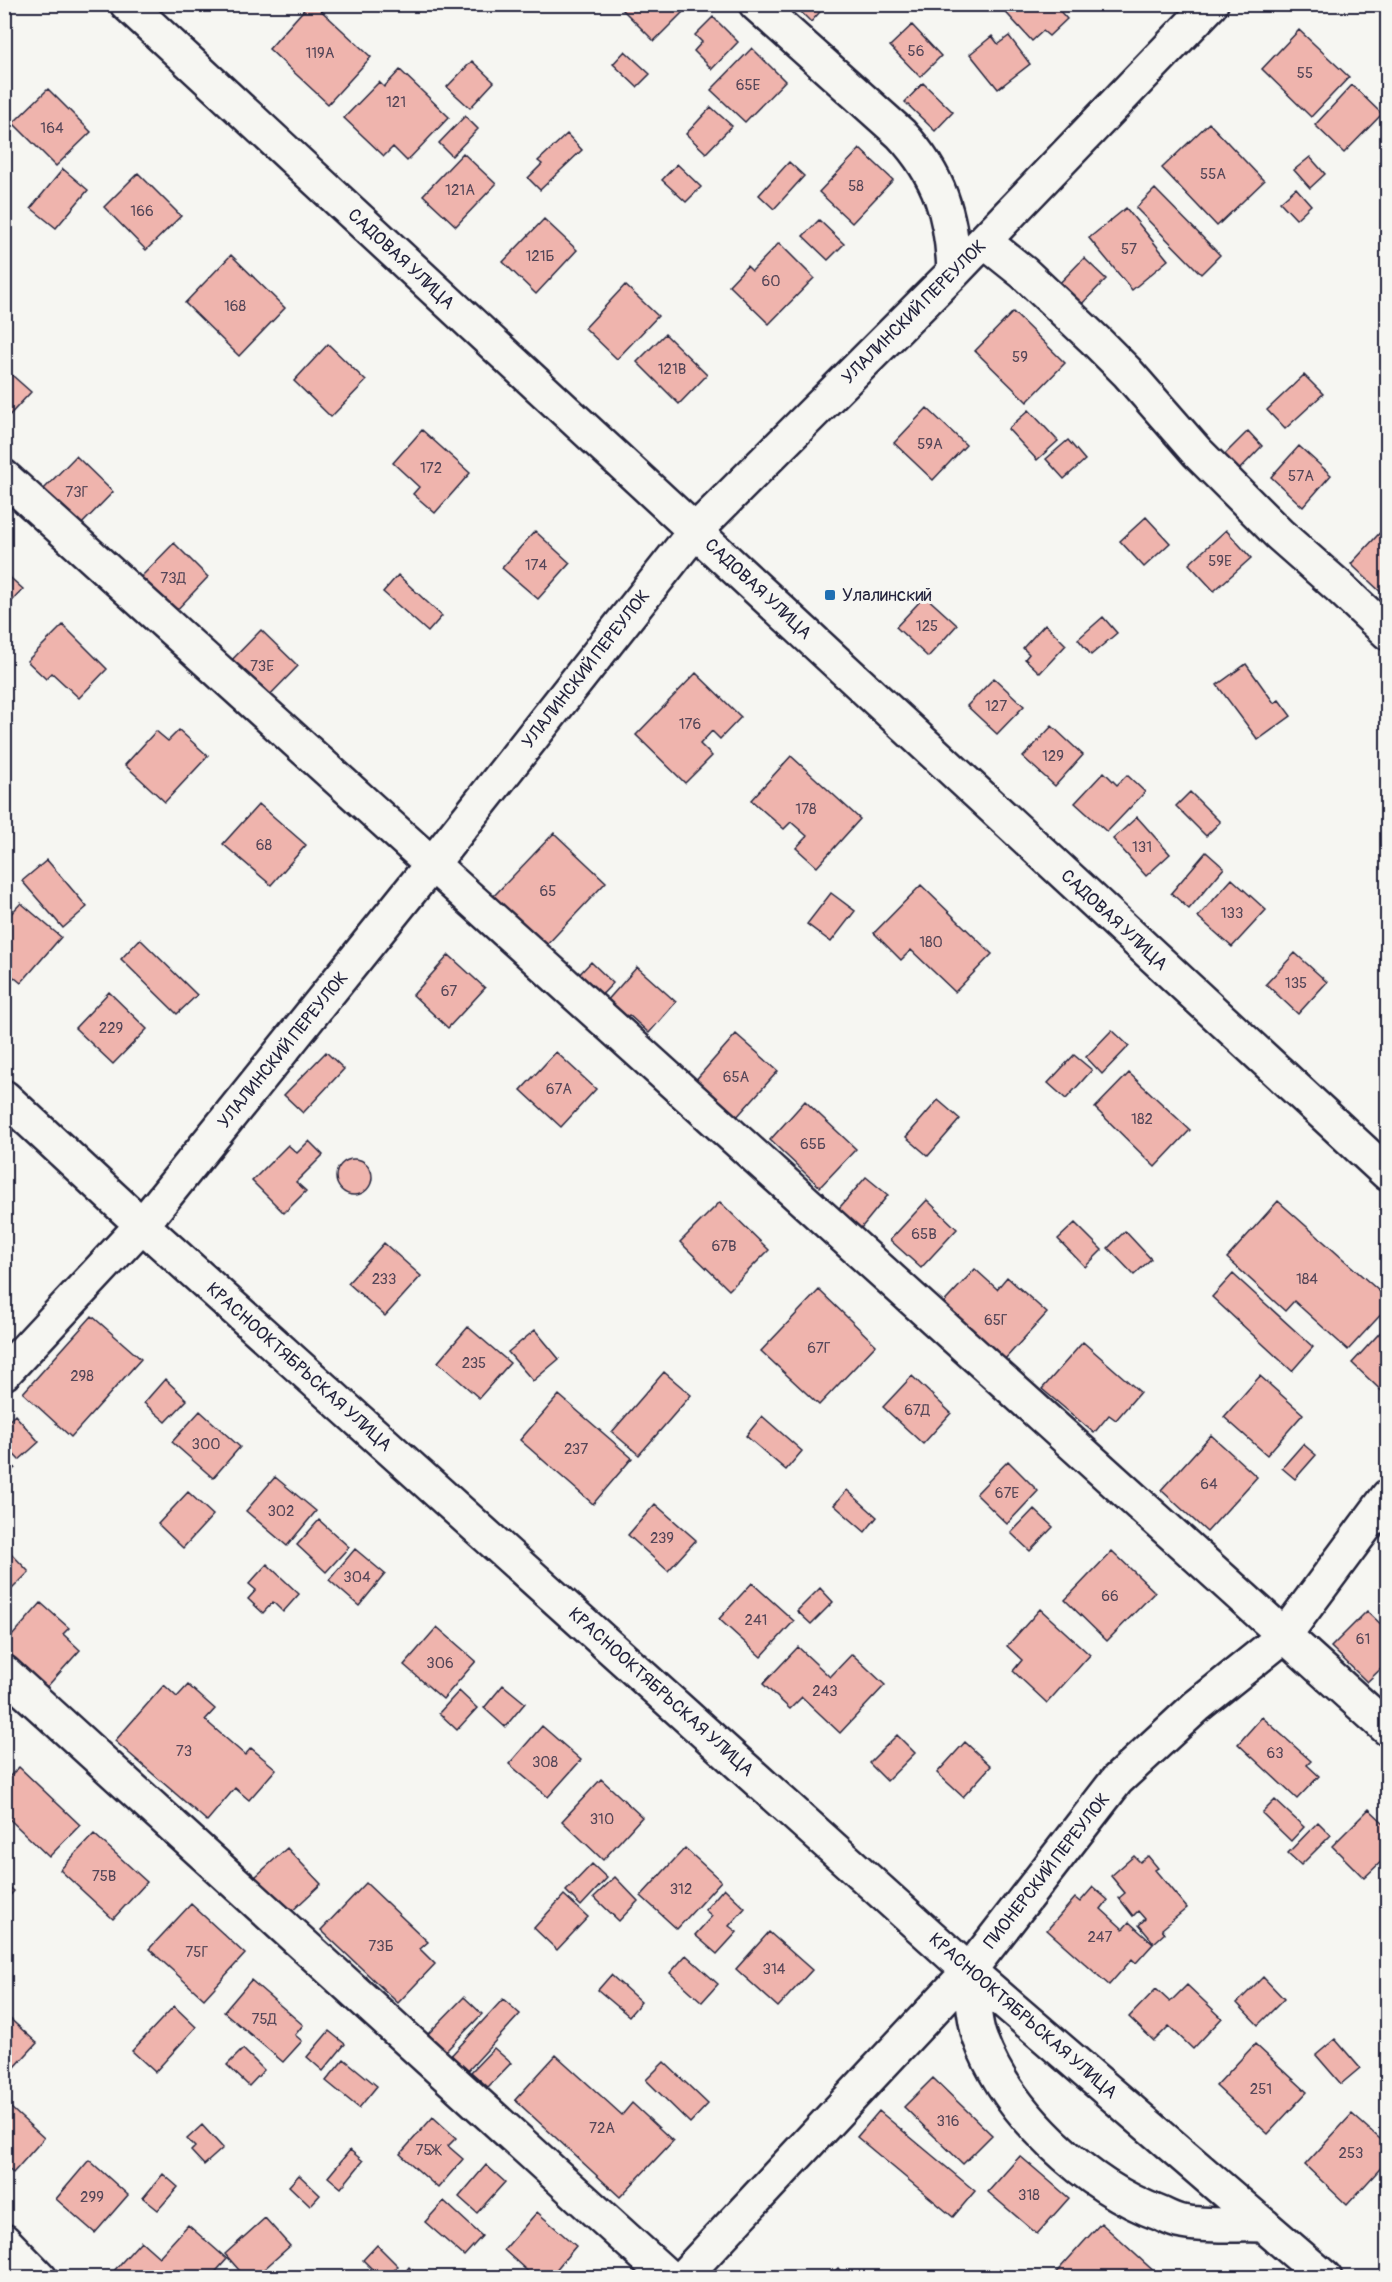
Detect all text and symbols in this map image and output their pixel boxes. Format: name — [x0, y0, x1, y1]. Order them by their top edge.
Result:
house number: 56 — [908, 42, 924, 61]
house number: 119А — [305, 44, 335, 63]
house number: 55 — [1297, 64, 1313, 83]
house number: 65Е — [736, 76, 761, 95]
house number: 121 — [386, 93, 406, 112]
house number: 164 — [40, 119, 64, 138]
house number: 55А — [1200, 165, 1226, 184]
house number: 58 — [848, 177, 864, 196]
house number: 121А — [445, 181, 475, 200]
house number: 166 — [130, 202, 154, 221]
street label: САДОВАЯ УЛИЦА — [343, 204, 460, 315]
street label: УЛАЛИНСКИЙ ПЕРЕУЛОК — [837, 235, 991, 389]
house number: 57 — [1121, 240, 1137, 259]
house number: 121Б — [525, 247, 555, 266]
house number: 60 — [762, 272, 780, 291]
house number: 168 — [224, 297, 247, 316]
house number: 59 — [1012, 348, 1028, 367]
house number: 121В — [658, 360, 686, 379]
house number: 59А — [917, 435, 943, 454]
house number: 172 — [420, 459, 442, 478]
house number: 57А — [1288, 467, 1314, 486]
house number: 73Г — [65, 483, 89, 502]
street label: САДОВАЯ УЛИЦА — [700, 534, 817, 645]
house number: 59Е — [1208, 552, 1232, 571]
house number: 174 — [525, 556, 548, 575]
house number: 73Д — [160, 569, 187, 588]
place label: Улалинский — [842, 584, 932, 607]
street label: УЛАЛИНСКИЙ ПЕРЕУЛОК — [517, 585, 655, 753]
marker: Улалинский — [823, 588, 837, 602]
house number: 125 — [916, 617, 938, 636]
house number: 73Е — [250, 657, 274, 676]
house number: 127 — [985, 697, 1007, 716]
house number: 176 — [679, 715, 701, 734]
house number: 129 — [1042, 747, 1064, 766]
house number: 178 — [795, 800, 817, 819]
house number: 68 — [256, 836, 273, 855]
house number: 131 — [1132, 838, 1152, 857]
street label: САДОВАЯ УЛИЦА — [1056, 865, 1173, 976]
house number: 65 — [540, 882, 556, 901]
house number: 133 — [1221, 904, 1243, 923]
house number: 180 — [919, 933, 943, 952]
street label: УЛАЛИНСКИЙ ПЕРЕУЛОК — [213, 967, 353, 1133]
house number: 135 — [1285, 974, 1307, 993]
house number: 67 — [441, 982, 457, 1001]
house number: 229 — [99, 1019, 123, 1038]
house number: 65А — [723, 1068, 750, 1087]
house number: 67А — [546, 1080, 572, 1099]
house number: 182 — [1131, 1110, 1153, 1129]
house number: 65Б — [800, 1135, 826, 1154]
house number: 65В — [911, 1225, 937, 1244]
house number: 67В — [711, 1237, 737, 1256]
house number: 233 — [372, 1270, 396, 1289]
house number: 184 — [1296, 1270, 1318, 1289]
street label: КРАСНООКТЯБРЬСКАЯ УЛИЦА — [201, 1277, 397, 1457]
house number: 65Г — [984, 1311, 1008, 1330]
house number: 67Г — [807, 1339, 831, 1358]
house number: 235 — [462, 1354, 486, 1373]
house number: 298 — [70, 1367, 94, 1386]
house number: 67Д — [904, 1401, 931, 1420]
house number: 300 — [192, 1435, 220, 1454]
house number: 237 — [564, 1440, 588, 1459]
house number: 64 — [1200, 1475, 1218, 1494]
house number: 67Е — [995, 1484, 1019, 1503]
house number: 302 — [267, 1502, 295, 1521]
house number: 239 — [650, 1529, 674, 1548]
house number: 304 — [343, 1568, 371, 1587]
house number: 66 — [1101, 1587, 1119, 1606]
street label: КРАСНООКТЯБРЬСКАЯ УЛИЦА — [563, 1602, 759, 1782]
house number: 241 — [745, 1611, 767, 1630]
house number: 61 — [1356, 1630, 1370, 1649]
house number: 306 — [426, 1654, 454, 1673]
house number: 243 — [812, 1682, 838, 1701]
house number: 73 — [176, 1742, 192, 1761]
house number: 63 — [1266, 1744, 1284, 1763]
house number: 308 — [532, 1753, 559, 1772]
street label: ПИОНЕРСКИЙ ПЕРЕУЛОК — [979, 1788, 1115, 1954]
house number: 310 — [590, 1810, 614, 1829]
house number: 75В — [92, 1867, 116, 1886]
house number: 312 — [670, 1880, 692, 1899]
street label: КРАСНООКТЯБРЬСКАЯ УЛИЦА — [924, 1928, 1122, 2104]
house number: 247 — [1087, 1928, 1113, 1947]
house number: 73Б — [368, 1937, 394, 1956]
house number: 75Г — [185, 1943, 209, 1962]
house number: 314 — [763, 1960, 786, 1979]
house number: 75Д — [251, 2010, 278, 2029]
house number: 251 — [1250, 2080, 1272, 2099]
house number: 316 — [937, 2112, 959, 2131]
house number: 72А — [589, 2119, 615, 2138]
house number: 75Ж — [415, 2141, 443, 2160]
house number: 253 — [1339, 2144, 1363, 2163]
house number: 318 — [1018, 2186, 1040, 2205]
house number: 299 — [80, 2188, 104, 2207]

